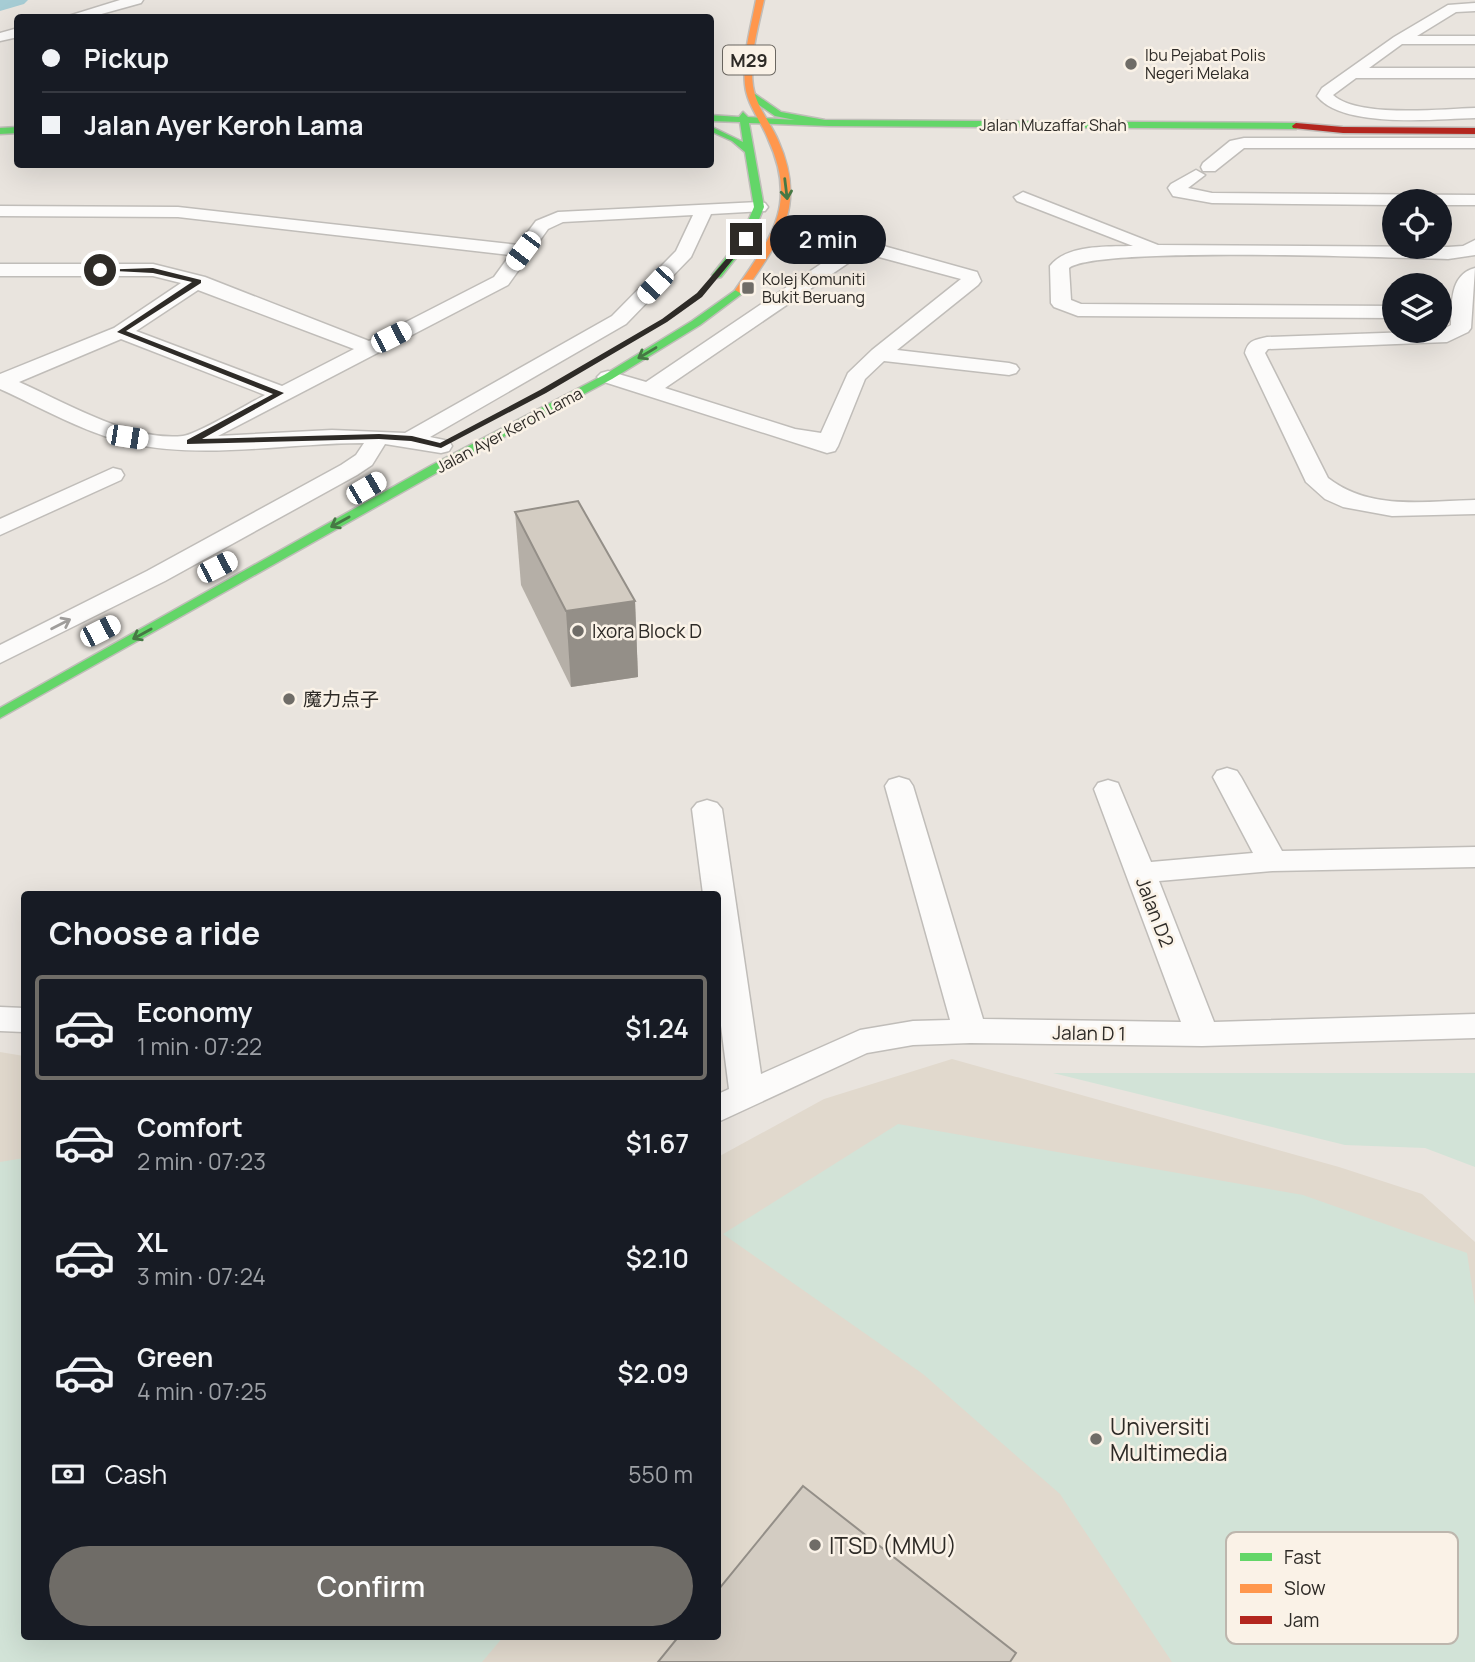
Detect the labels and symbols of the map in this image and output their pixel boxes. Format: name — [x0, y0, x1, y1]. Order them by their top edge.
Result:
place label: Ibu Pejabat Polis Negeri Melaka — [1145, 44, 1266, 84]
road number: M29 — [723, 46, 775, 74]
marker: Ibu Pejabat Polis Negeri Melaka — [1123, 56, 1139, 72]
street label: Jalan Muzaffar Shah — [979, 114, 1127, 136]
one-way arrow — [779, 178, 792, 200]
callout: 2 min — [770, 215, 886, 264]
route end — [730, 223, 762, 255]
car — [502, 228, 545, 274]
route start — [84, 254, 116, 286]
car — [633, 262, 678, 308]
place label: Kolej Komuniti Bukit Beruang — [762, 268, 865, 308]
marker: Kolej Komuniti Bukit Beruang — [740, 280, 756, 296]
car — [368, 318, 415, 356]
one-way arrow — [637, 347, 657, 361]
street label: Jalan Ayer Keroh Lama — [432, 382, 586, 478]
car — [105, 423, 150, 451]
car — [343, 468, 390, 508]
one-way arrow — [331, 516, 351, 530]
car — [194, 548, 241, 586]
car — [77, 612, 124, 650]
one-way arrow — [50, 616, 71, 630]
place label: Ixora Block D — [592, 618, 702, 644]
marker: Ixora Block D — [570, 623, 586, 639]
one-way arrow — [132, 628, 153, 641]
place label: 魔力点子 — [303, 686, 379, 712]
marker: 魔力点子 — [281, 691, 297, 707]
street label: Jalan D2 — [1130, 873, 1180, 951]
street label: Jalan D 1 — [1052, 1019, 1126, 1047]
place label: Universiti Multimedia — [1110, 1410, 1228, 1468]
marker: Universiti Multimedia — [1088, 1431, 1104, 1447]
place label: ITSD (MMU) — [829, 1529, 957, 1561]
legend — [1226, 1532, 1458, 1644]
marker: ITSD (MMU) — [807, 1537, 823, 1553]
text: Fast — [1284, 1544, 1321, 1570]
text: Slow — [1284, 1575, 1326, 1601]
text: Jam — [1284, 1607, 1319, 1633]

